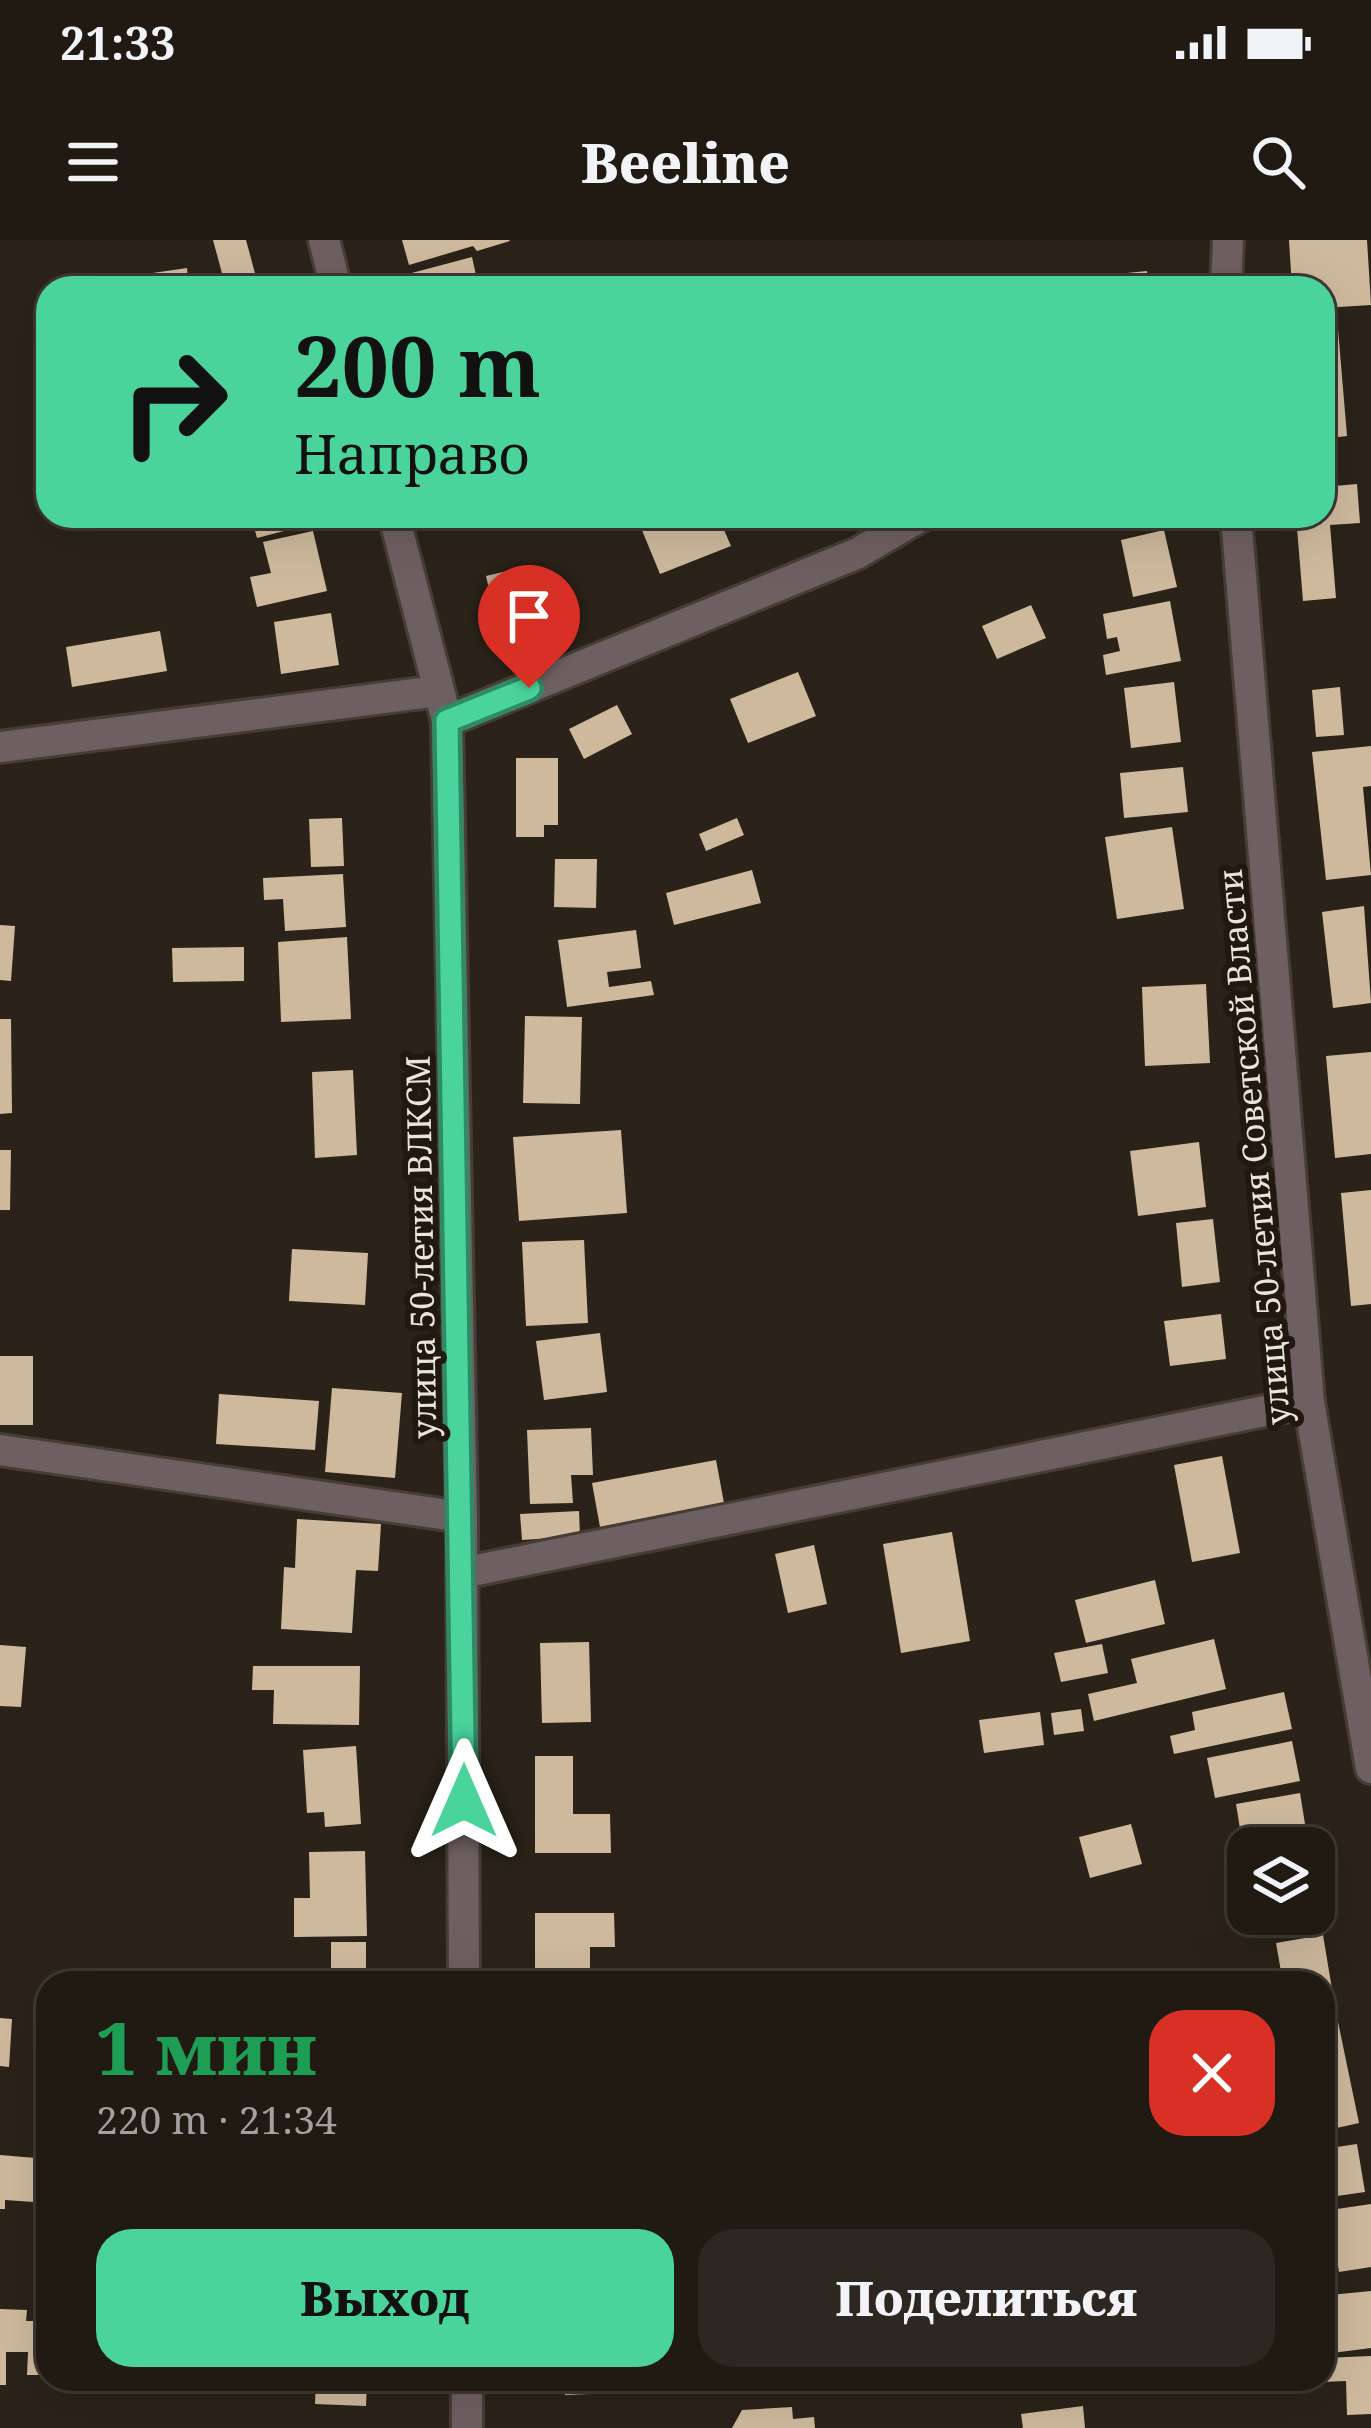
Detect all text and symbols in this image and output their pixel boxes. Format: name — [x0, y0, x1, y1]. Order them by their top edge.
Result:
text: 21:33 — [60, 12, 175, 73]
text: Beeline — [581, 125, 790, 199]
icon: menu — [60, 129, 126, 195]
icon: search — [1245, 129, 1311, 195]
text: 200 m — [294, 307, 541, 422]
icon: right — [96, 324, 252, 480]
text: Направо — [294, 416, 530, 490]
pin — [478, 565, 580, 688]
icon: arrive — [496, 583, 562, 649]
street label: улица 50-летия Советской Власти — [1207, 867, 1300, 1427]
street label: улица 50-летия ВЛКСМ — [395, 1055, 446, 1439]
position arrow — [401, 1738, 527, 1864]
map controls — [1227, 1827, 1335, 1935]
button: layers — [1227, 1827, 1335, 1935]
text: 1 мин — [96, 1998, 317, 2096]
button: close — [1149, 2010, 1275, 2136]
text: 220 m · 21:34 — [96, 2092, 337, 2145]
button: Выход — [96, 2229, 674, 2367]
button: Поделиться — [698, 2229, 1275, 2367]

